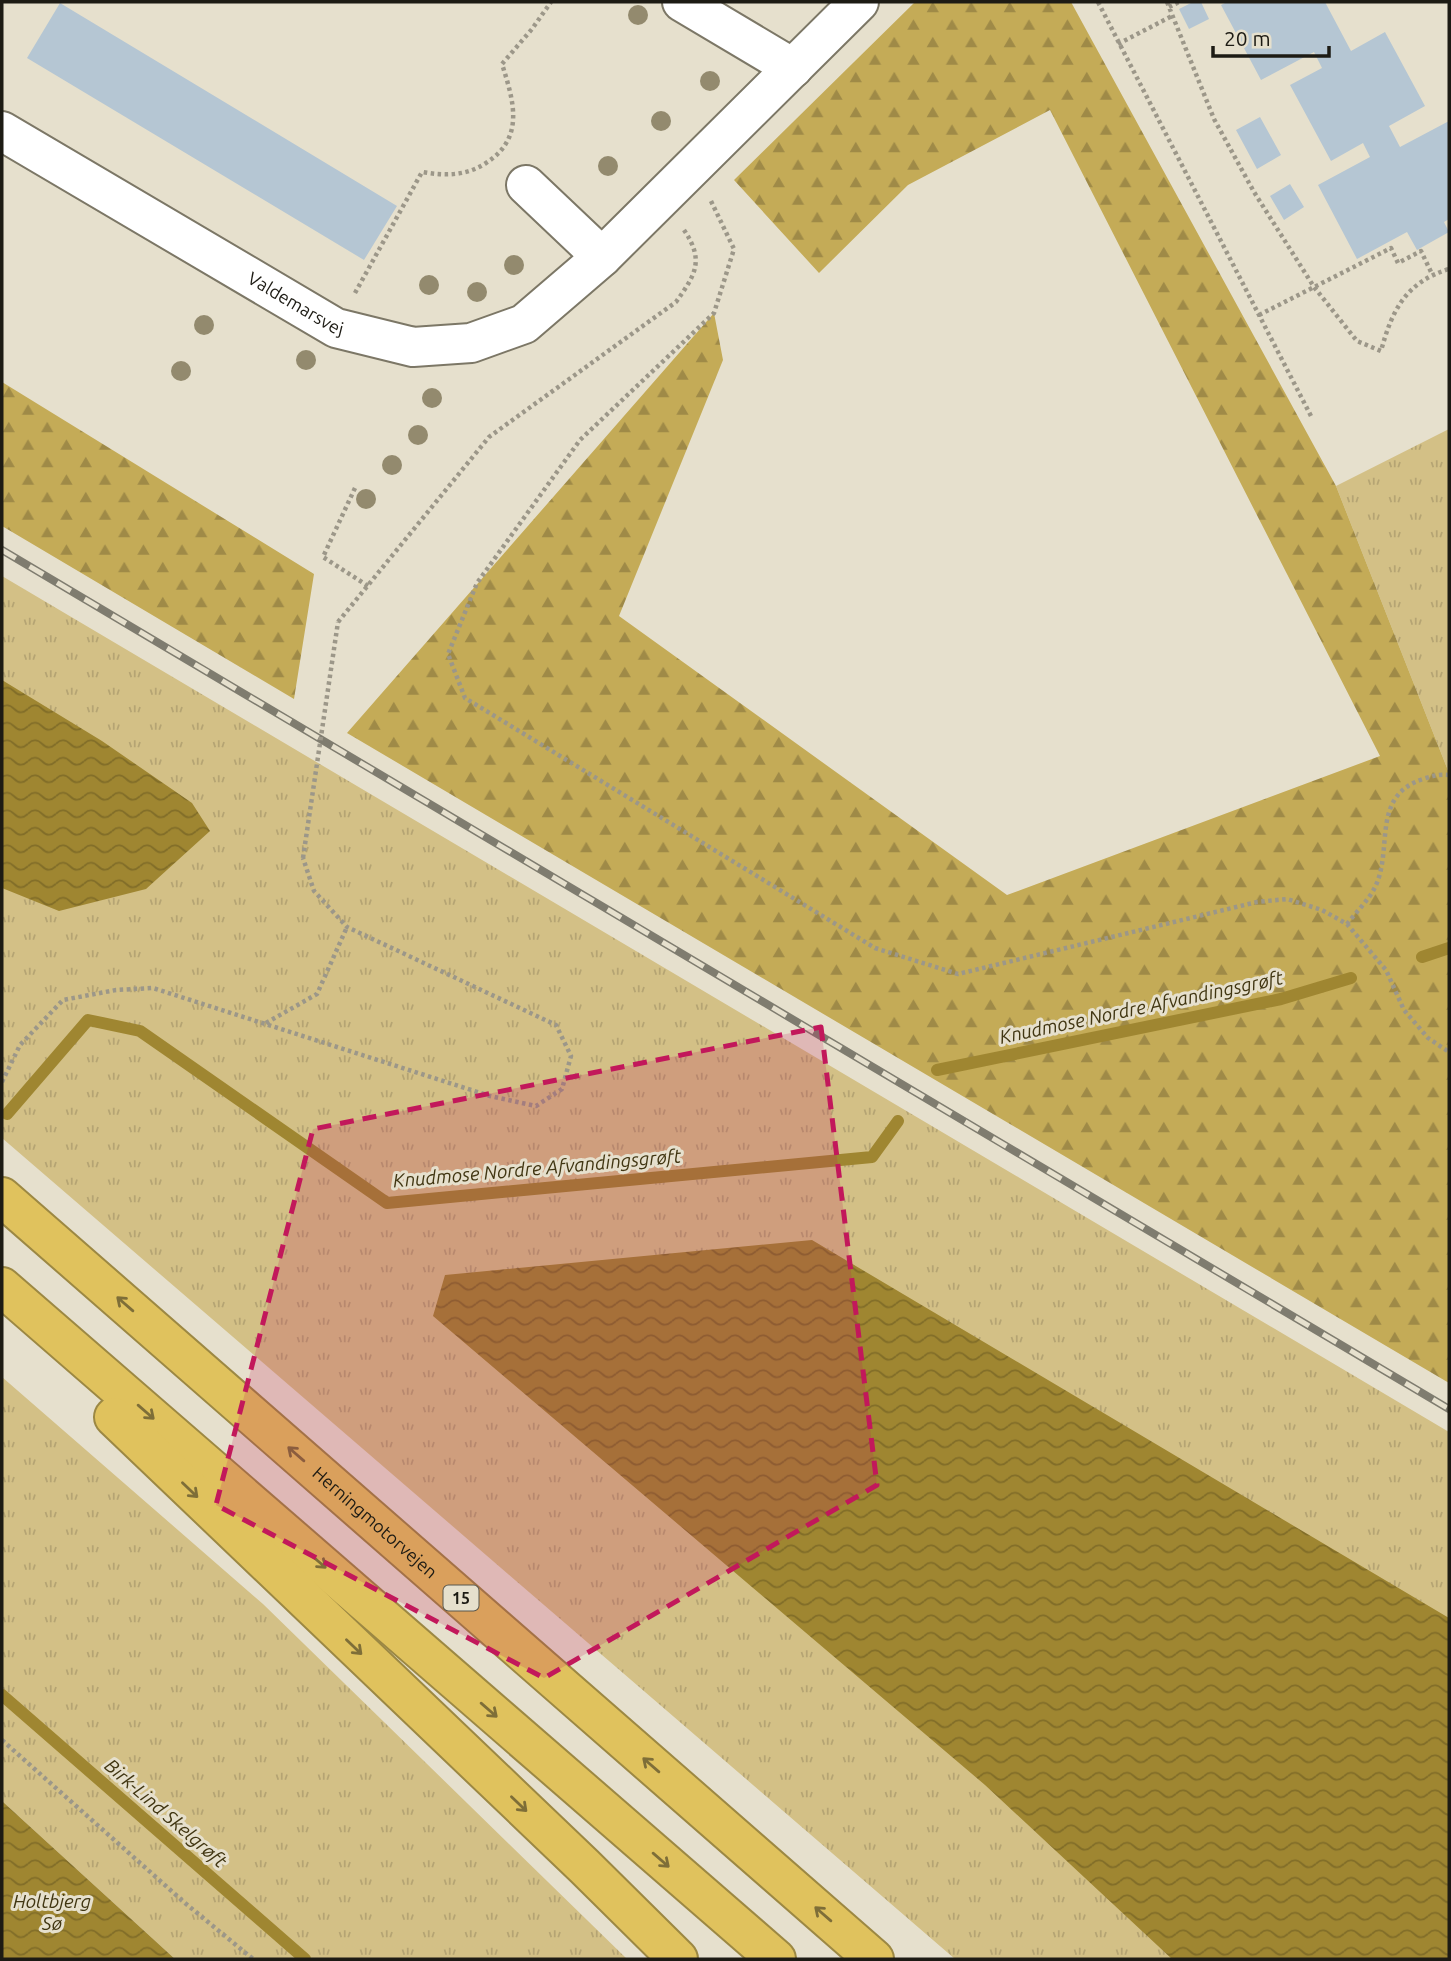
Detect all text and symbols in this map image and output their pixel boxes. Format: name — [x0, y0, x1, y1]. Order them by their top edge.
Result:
scale bar — [1213, 14, 1328, 58]
text: 20 m — [1224, 26, 1271, 50]
street label: Valdemarsvej — [245, 267, 346, 338]
water label: Knudmose Nordre Afvandingsgrøft — [997, 966, 1285, 1048]
water label: Knudmose Nordre Afvandingsgrøft — [392, 1144, 683, 1192]
one-way arrow — [116, 1296, 134, 1312]
one-way arrow — [137, 1404, 155, 1420]
one-way arrow — [287, 1446, 305, 1462]
street label: Herningmotorvejen — [309, 1462, 442, 1582]
one-way arrow — [181, 1481, 198, 1498]
one-way arrow — [308, 1553, 326, 1569]
road number: 15 — [444, 1586, 478, 1610]
one-way arrow — [345, 1638, 362, 1655]
one-way arrow — [480, 1702, 498, 1718]
water label: Birk-Lind Skelgrøft — [100, 1754, 232, 1872]
one-way arrow — [642, 1757, 660, 1773]
one-way arrow — [510, 1795, 527, 1812]
one-way arrow — [652, 1852, 670, 1868]
water label: Holtbjerg Sø — [13, 1890, 91, 1934]
one-way arrow — [815, 1906, 832, 1923]

